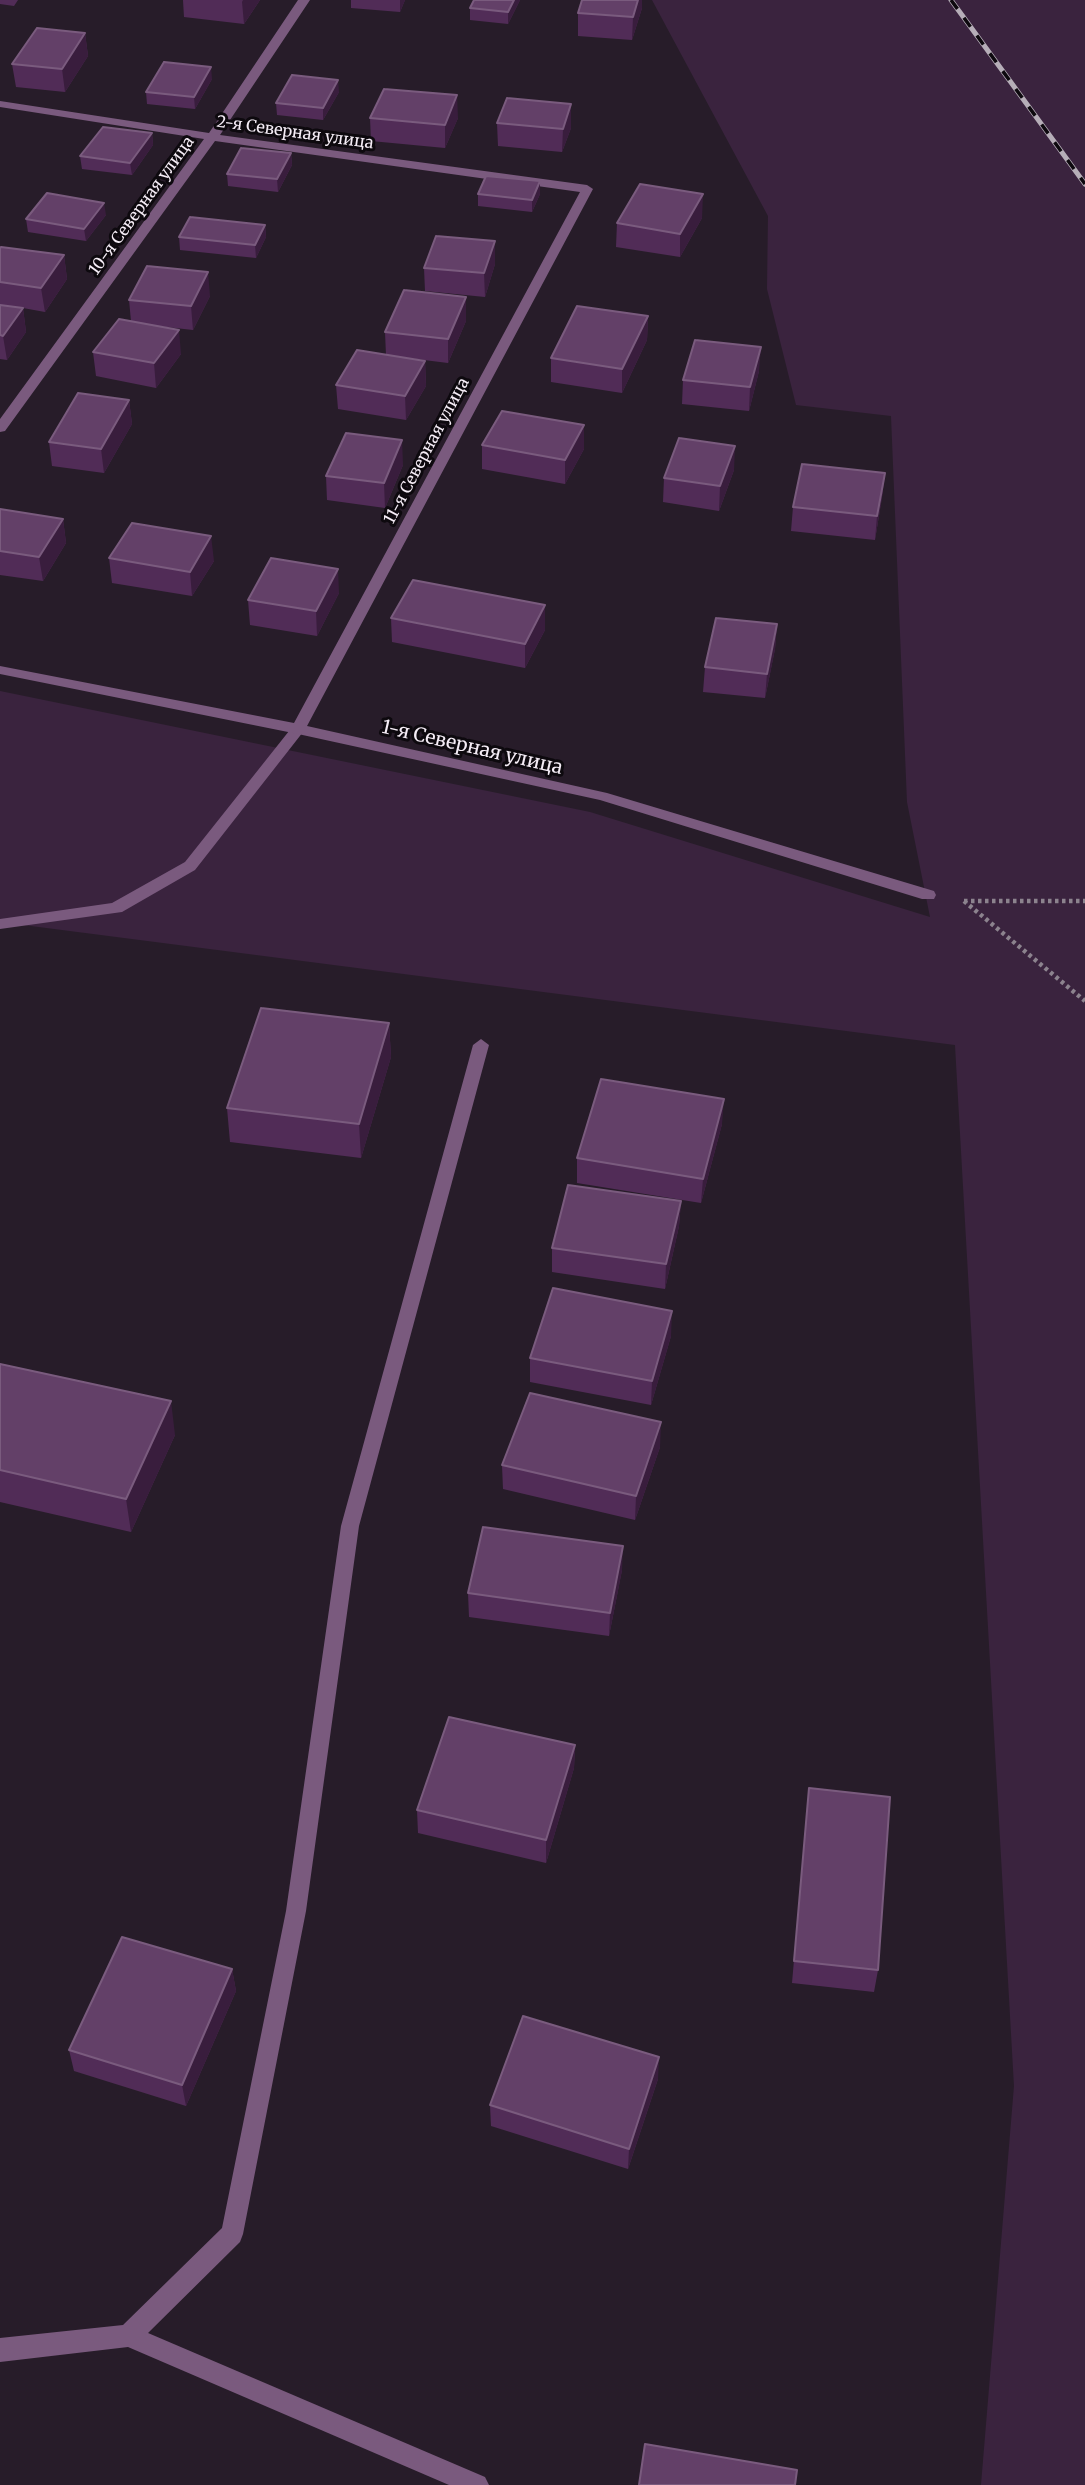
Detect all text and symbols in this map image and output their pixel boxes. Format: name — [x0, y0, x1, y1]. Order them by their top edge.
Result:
street label: 2-я Северная улица — [215, 112, 375, 154]
street label: 10-я Северная улица — [85, 133, 199, 279]
street label: 11-я Северная улица — [380, 375, 474, 527]
street label: 1-я Северная улица — [379, 716, 565, 780]

